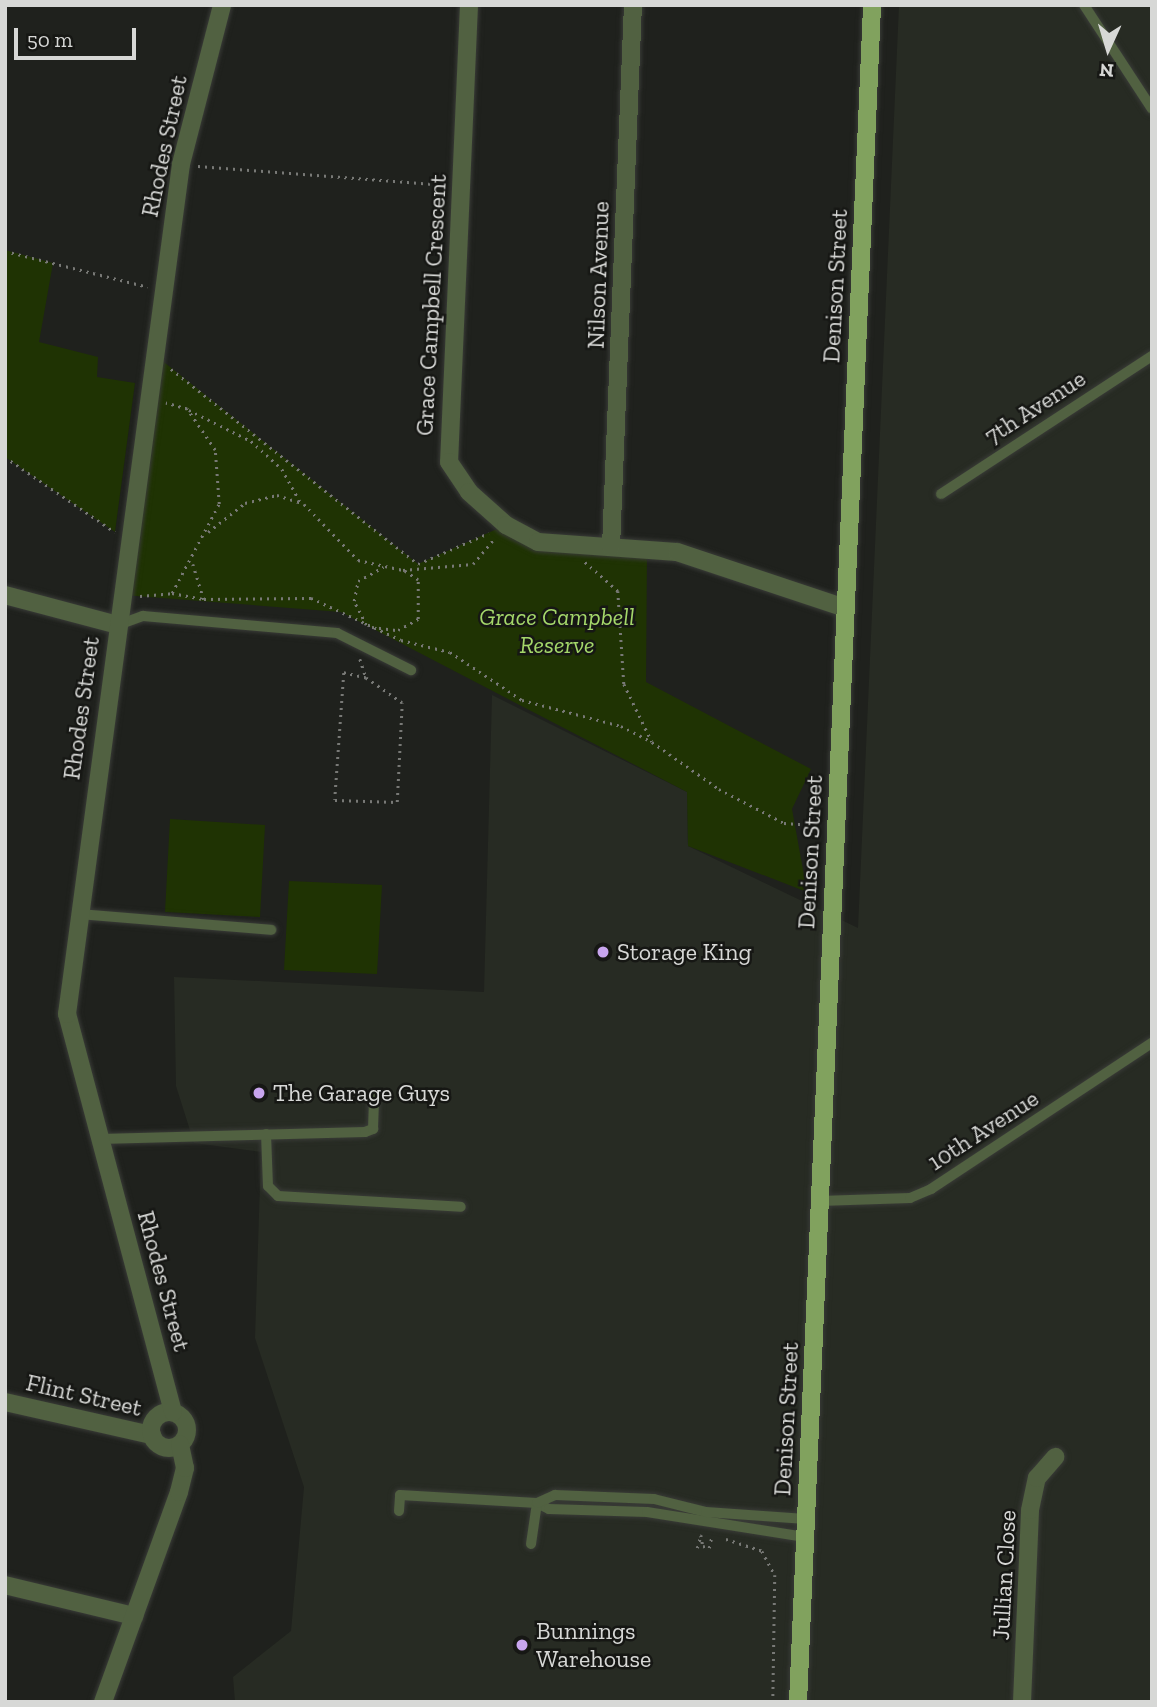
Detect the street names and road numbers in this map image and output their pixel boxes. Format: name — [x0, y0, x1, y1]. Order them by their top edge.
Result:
street label: Rhodes Street — [135, 72, 193, 220]
street label: Grace Campbell Crescent — [410, 174, 452, 436]
street label: Nilson Avenue — [581, 200, 615, 350]
street label: Denison Street — [817, 208, 853, 364]
street label: 7th Avenue — [979, 364, 1091, 450]
street label: Rhodes Street — [57, 635, 105, 781]
street label: Denison Street — [792, 774, 828, 930]
street label: 10th Avenue — [922, 1083, 1044, 1177]
street label: Rhodes Street — [131, 1208, 197, 1354]
street label: Denison Street — [768, 1341, 804, 1497]
street label: Flint Street — [23, 1368, 145, 1422]
street label: Jullian Close — [986, 1509, 1022, 1641]

